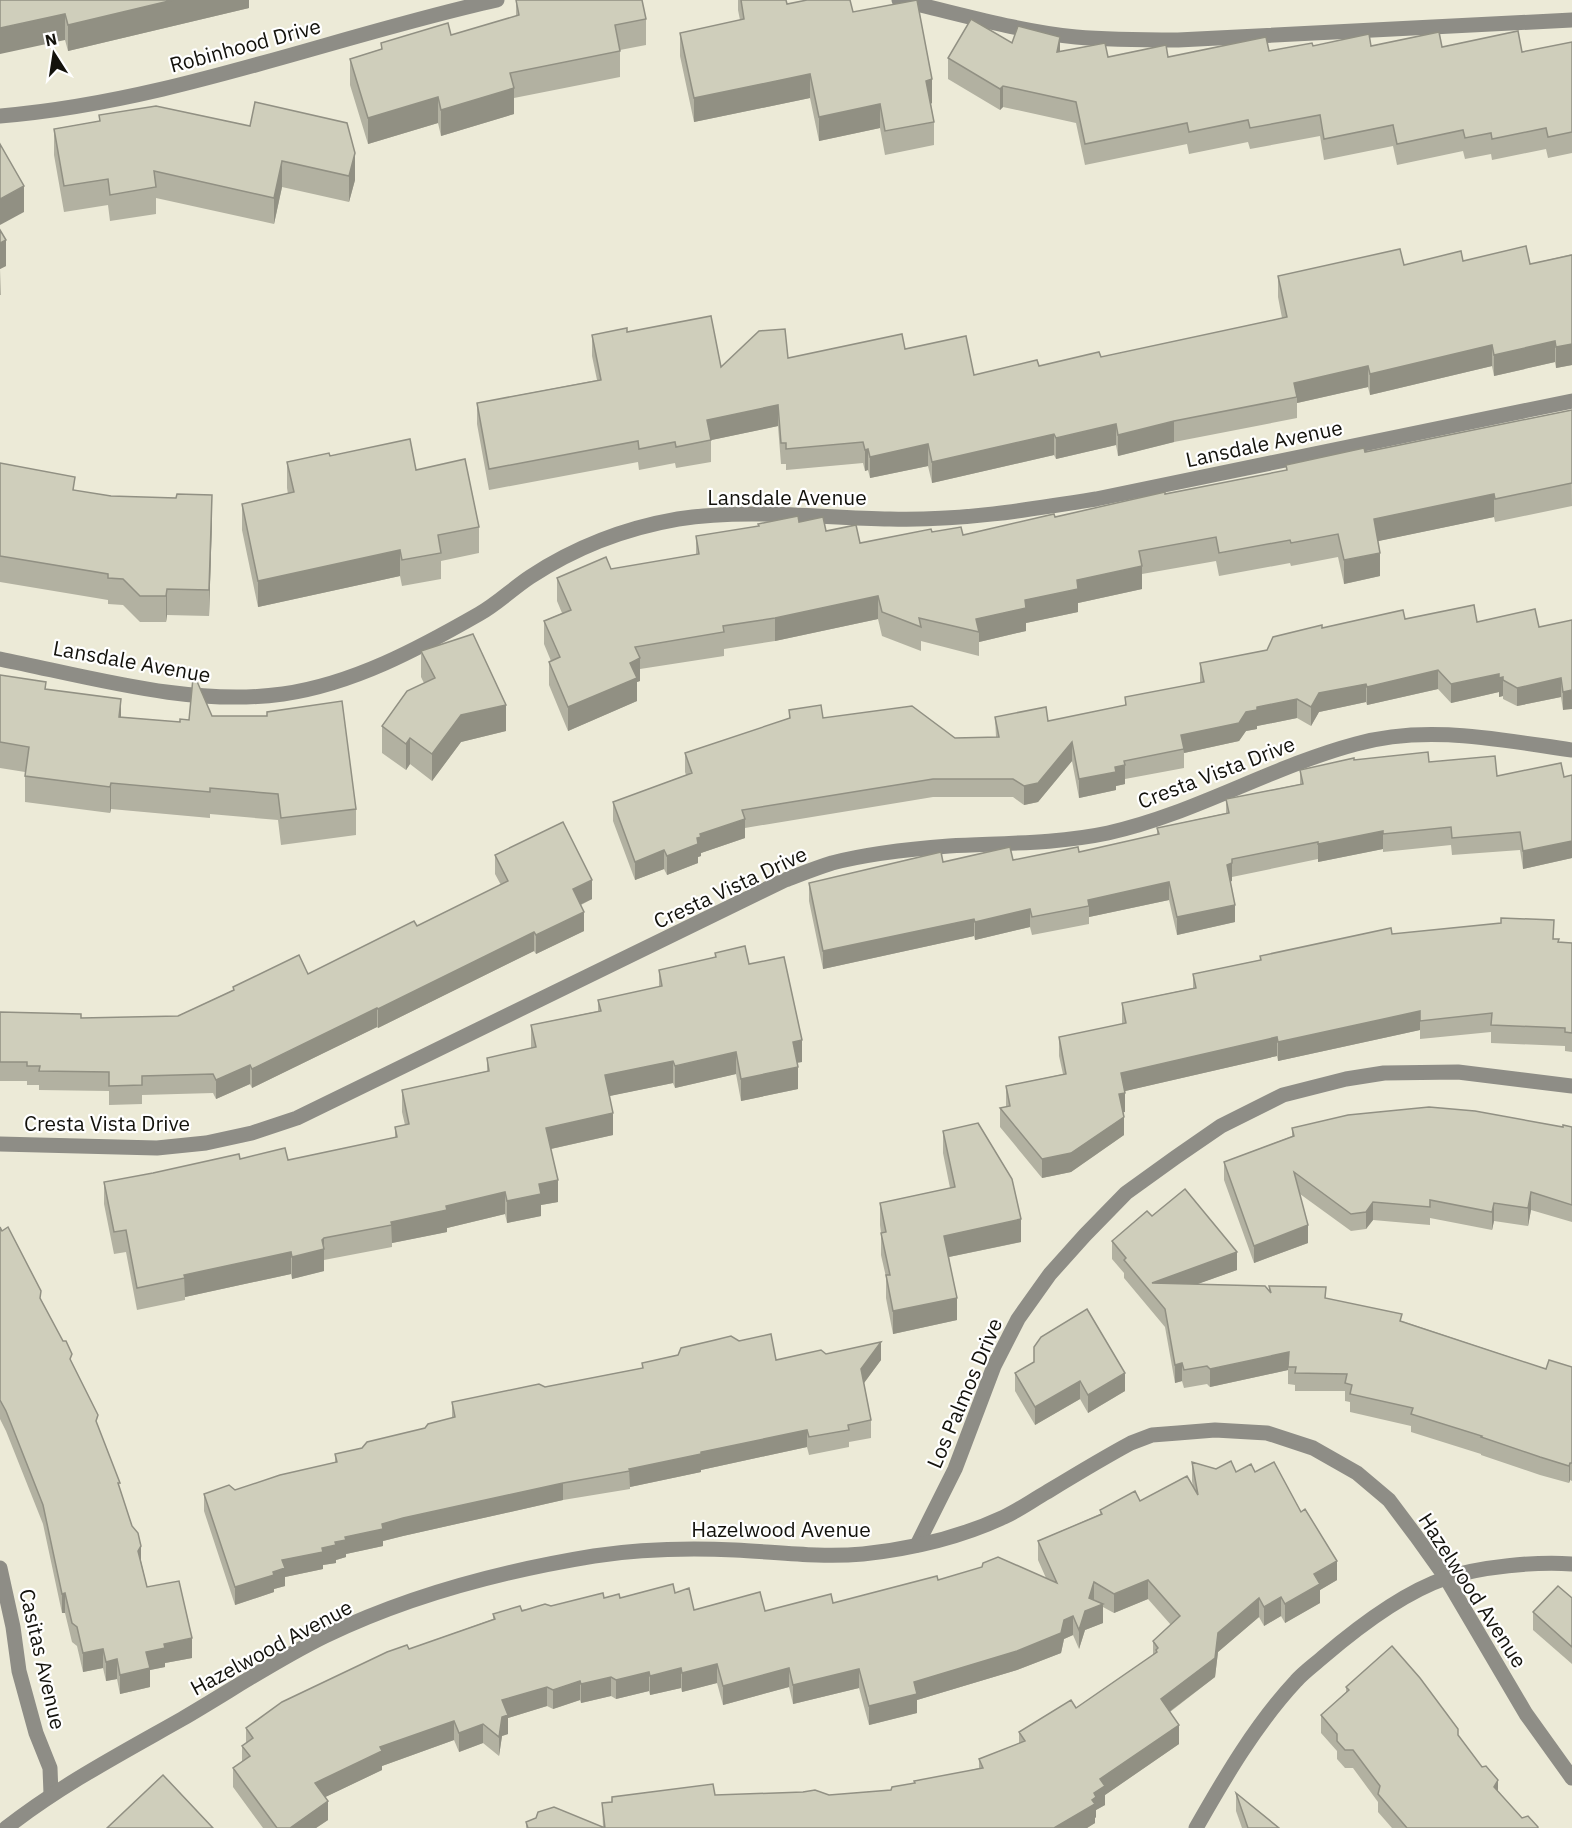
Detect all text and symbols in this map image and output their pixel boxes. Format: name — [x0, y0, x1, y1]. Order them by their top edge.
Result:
street label: Robinhood Drive — [166, 11, 324, 79]
north arrow — [24, 24, 84, 84]
text: N — [43, 28, 59, 50]
street label: Lansdale Avenue — [1183, 413, 1345, 473]
street label: Lansdale Avenue — [707, 483, 867, 511]
street label: Lansdale Avenue — [51, 633, 213, 689]
street label: Cresta Vista Drive — [1133, 729, 1299, 815]
street label: Cresta Vista Drive — [649, 839, 811, 935]
street label: Cresta Vista Drive — [24, 1109, 190, 1137]
street label: Los Palmos Drive — [920, 1314, 1008, 1472]
street label: Hazelwood Avenue — [1412, 1507, 1534, 1673]
street label: Hazelwood Avenue — [691, 1515, 871, 1543]
street label: Casitas Avenue — [13, 1586, 73, 1732]
street label: Hazelwood Avenue — [185, 1592, 357, 1702]

